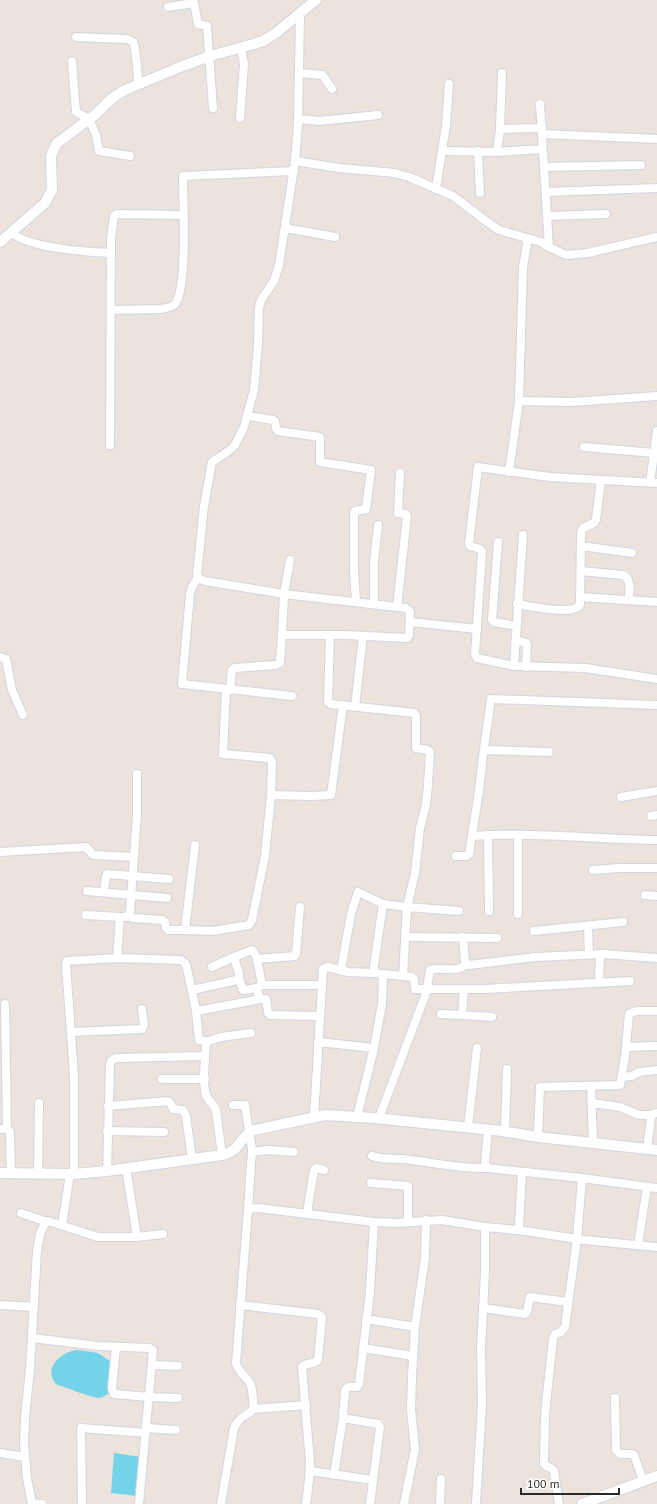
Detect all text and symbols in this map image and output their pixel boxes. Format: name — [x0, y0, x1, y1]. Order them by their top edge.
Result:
scale bar — [521, 1470, 619, 1496]
text: 100 m — [527, 1476, 560, 1491]

